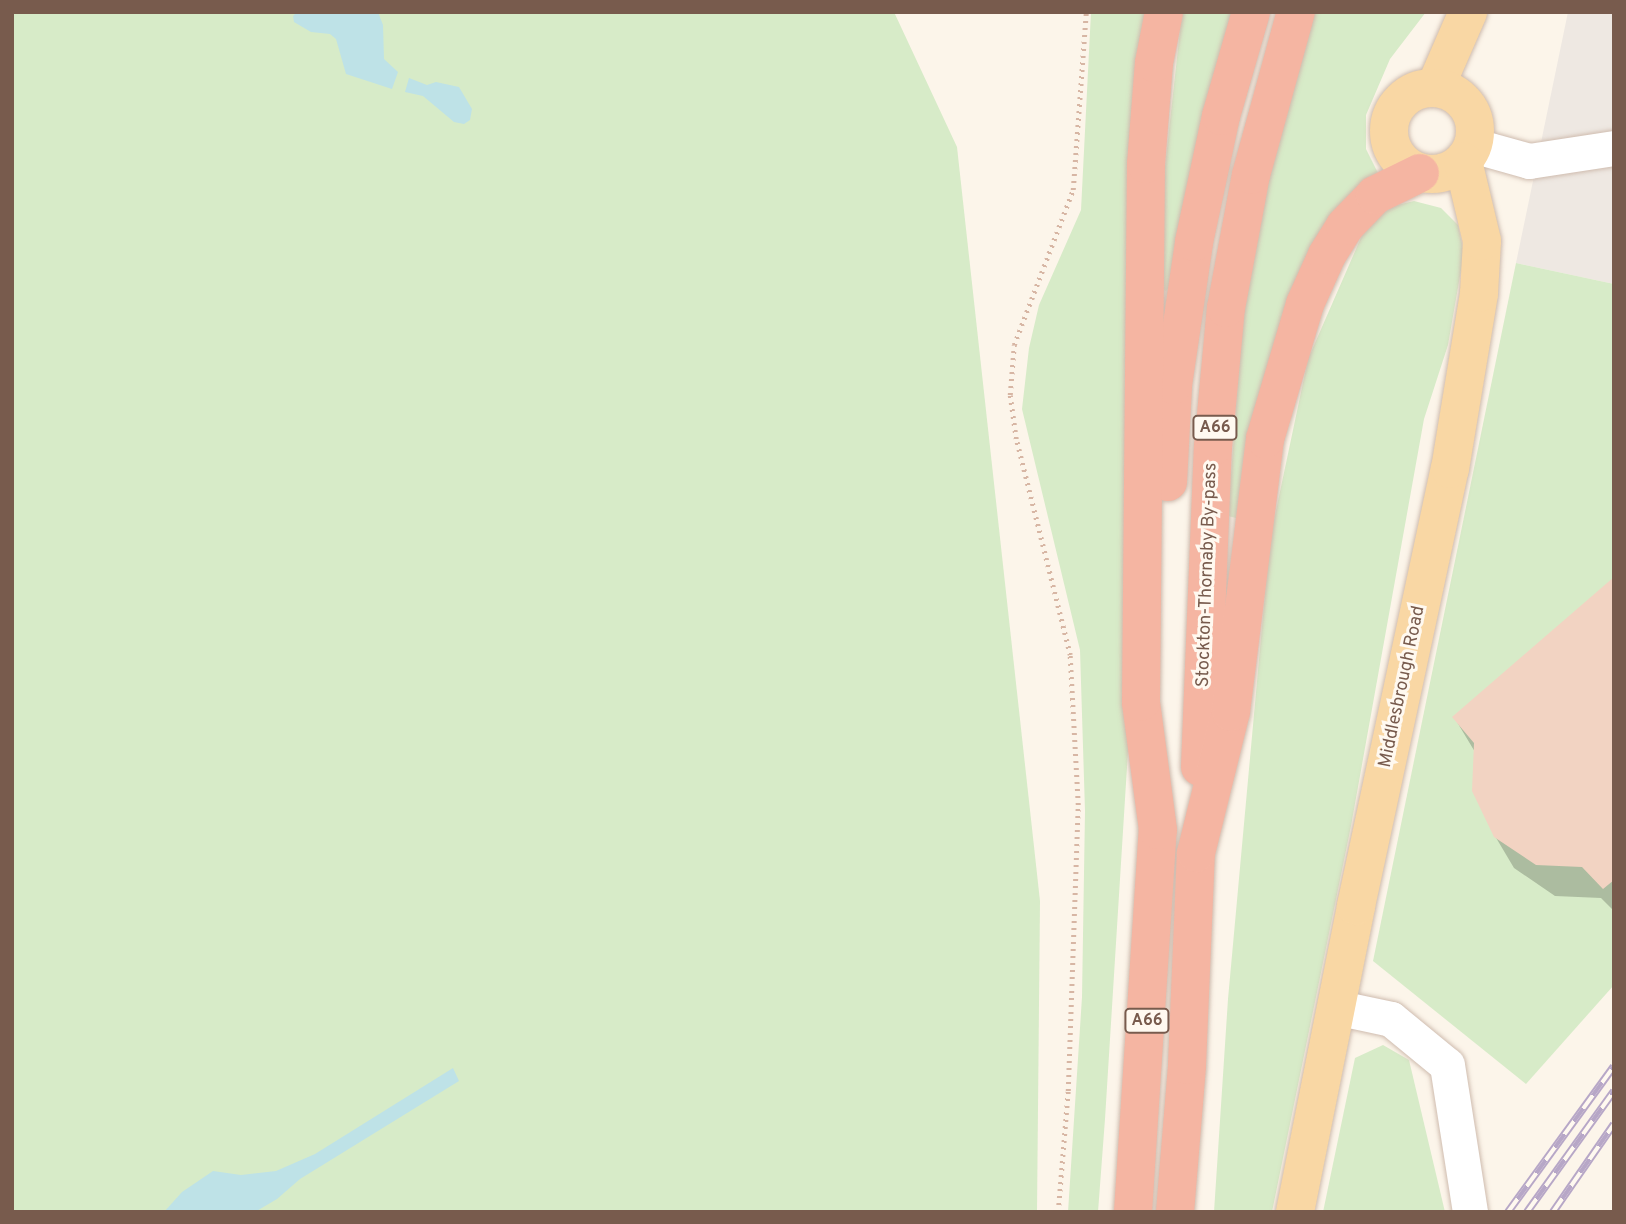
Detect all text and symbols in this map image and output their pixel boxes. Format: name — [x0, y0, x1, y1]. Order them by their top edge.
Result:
road number: A66 — [1192, 416, 1238, 440]
street label: Stockton-Thornaby By-pass — [1193, 462, 1223, 688]
street label: Middlesbrough Road — [1375, 604, 1431, 770]
road number: A66 — [1124, 1009, 1170, 1034]

